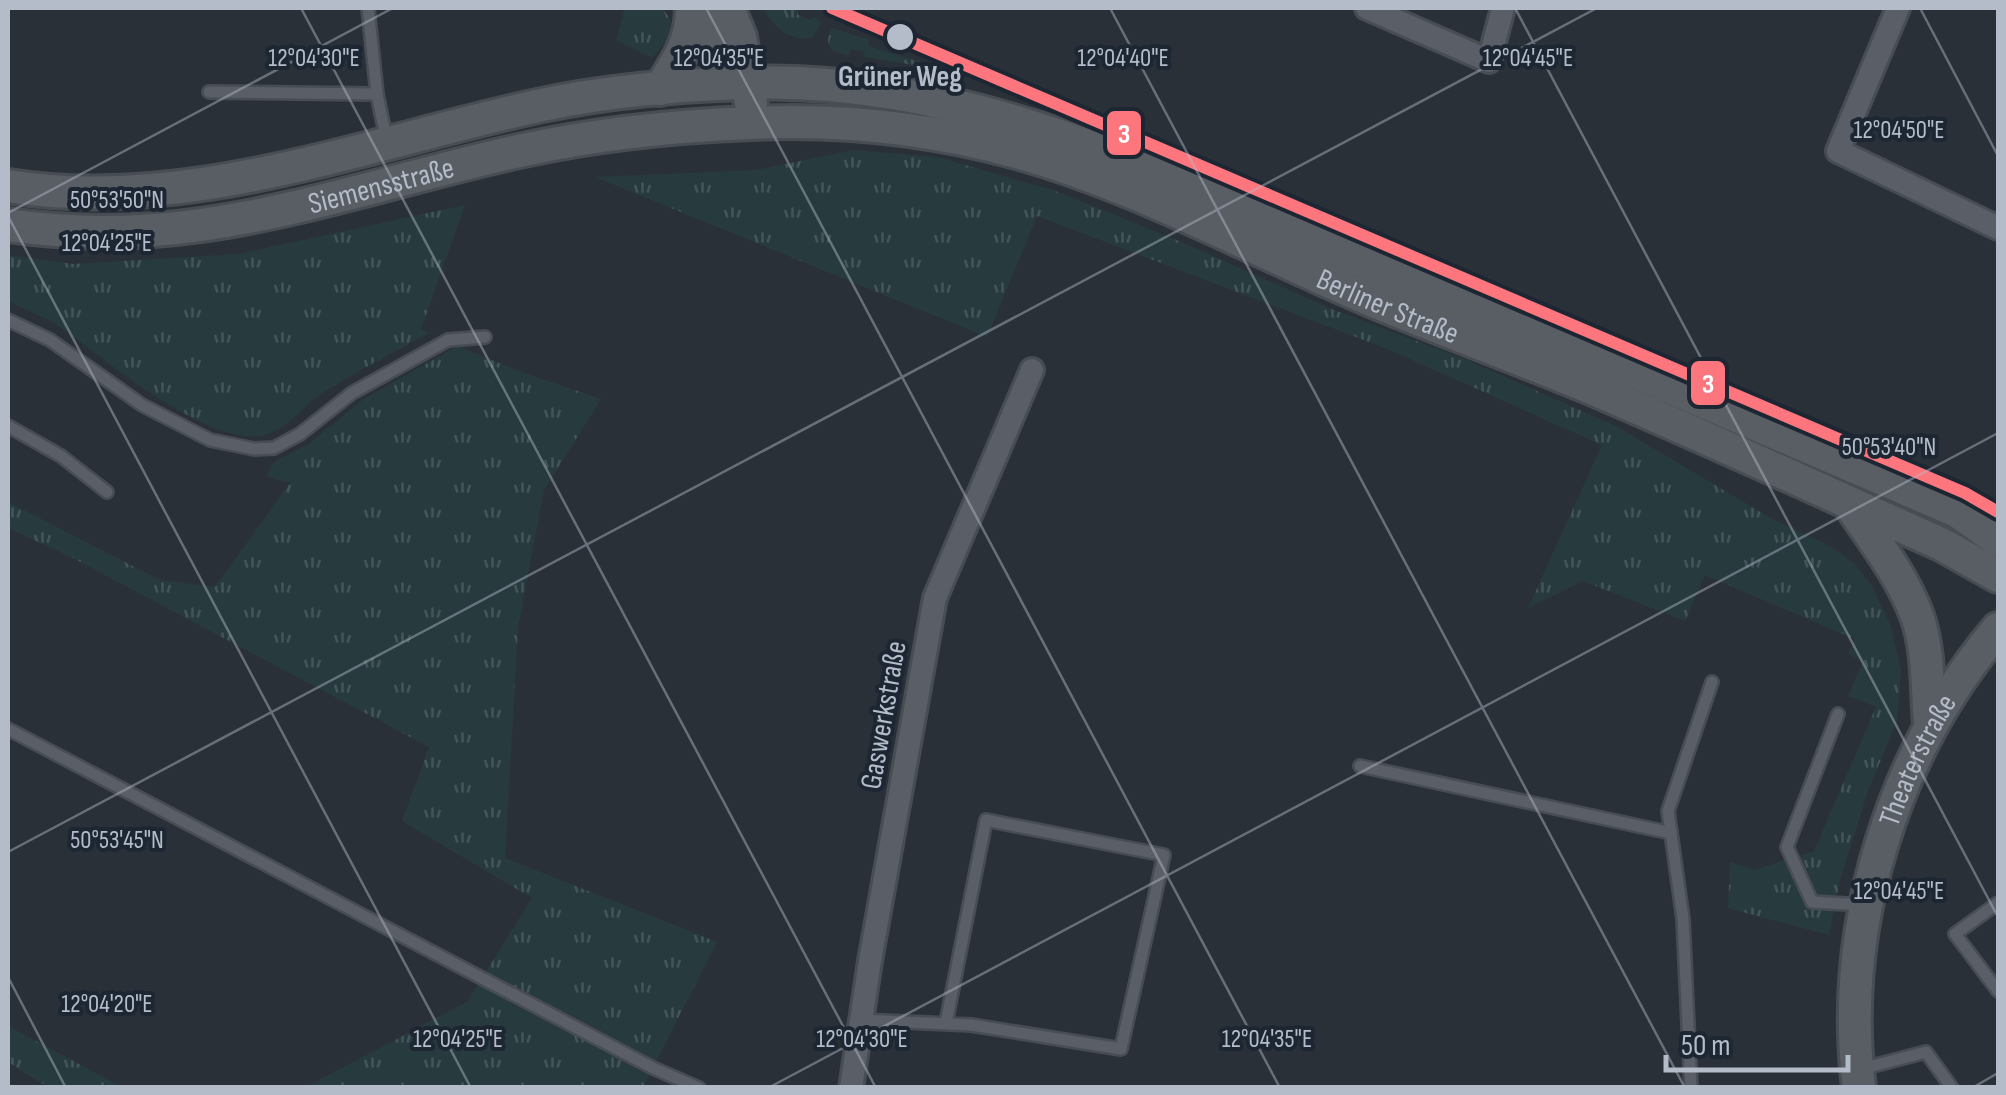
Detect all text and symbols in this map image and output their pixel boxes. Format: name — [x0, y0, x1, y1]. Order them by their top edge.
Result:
marker: Grüner Weg — [884, 21, 916, 53]
text: 12°04'30"E — [268, 43, 360, 74]
text: 12°04'35"E — [674, 43, 764, 74]
text: 12°04'40"E — [1077, 43, 1169, 74]
text: 12°04'45"E — [1483, 43, 1573, 74]
place label: Grüner Weg — [838, 59, 962, 95]
line badge: 3 — [1105, 109, 1143, 157]
text: 12°04'50"E — [1853, 115, 1945, 146]
text: 3 — [1118, 118, 1130, 151]
street label: Siemensstraße — [305, 150, 458, 222]
text: 50°53'50"N — [70, 185, 164, 216]
text: 12°04'25"E — [62, 228, 152, 259]
street label: Berliner Straße — [1311, 261, 1464, 352]
line badge: 3 — [1689, 359, 1727, 407]
text: 3 — [1702, 368, 1714, 401]
text: 50°53'40"N — [1842, 432, 1936, 463]
street label: Gaswerkstraße — [853, 638, 915, 792]
street label: Theaterstraße — [1872, 688, 1965, 831]
text: 50°53'45"N — [70, 825, 164, 856]
text: 12°04'45"E — [1854, 876, 1944, 907]
text: 12°04'20"E — [61, 989, 153, 1020]
scale bar — [1666, 1010, 1848, 1072]
text: 12°04'25"E — [413, 1024, 503, 1055]
text: 12°04'30"E — [816, 1024, 908, 1055]
text: 12°04'35"E — [1222, 1024, 1312, 1055]
text: 50 m — [1681, 1028, 1730, 1064]

